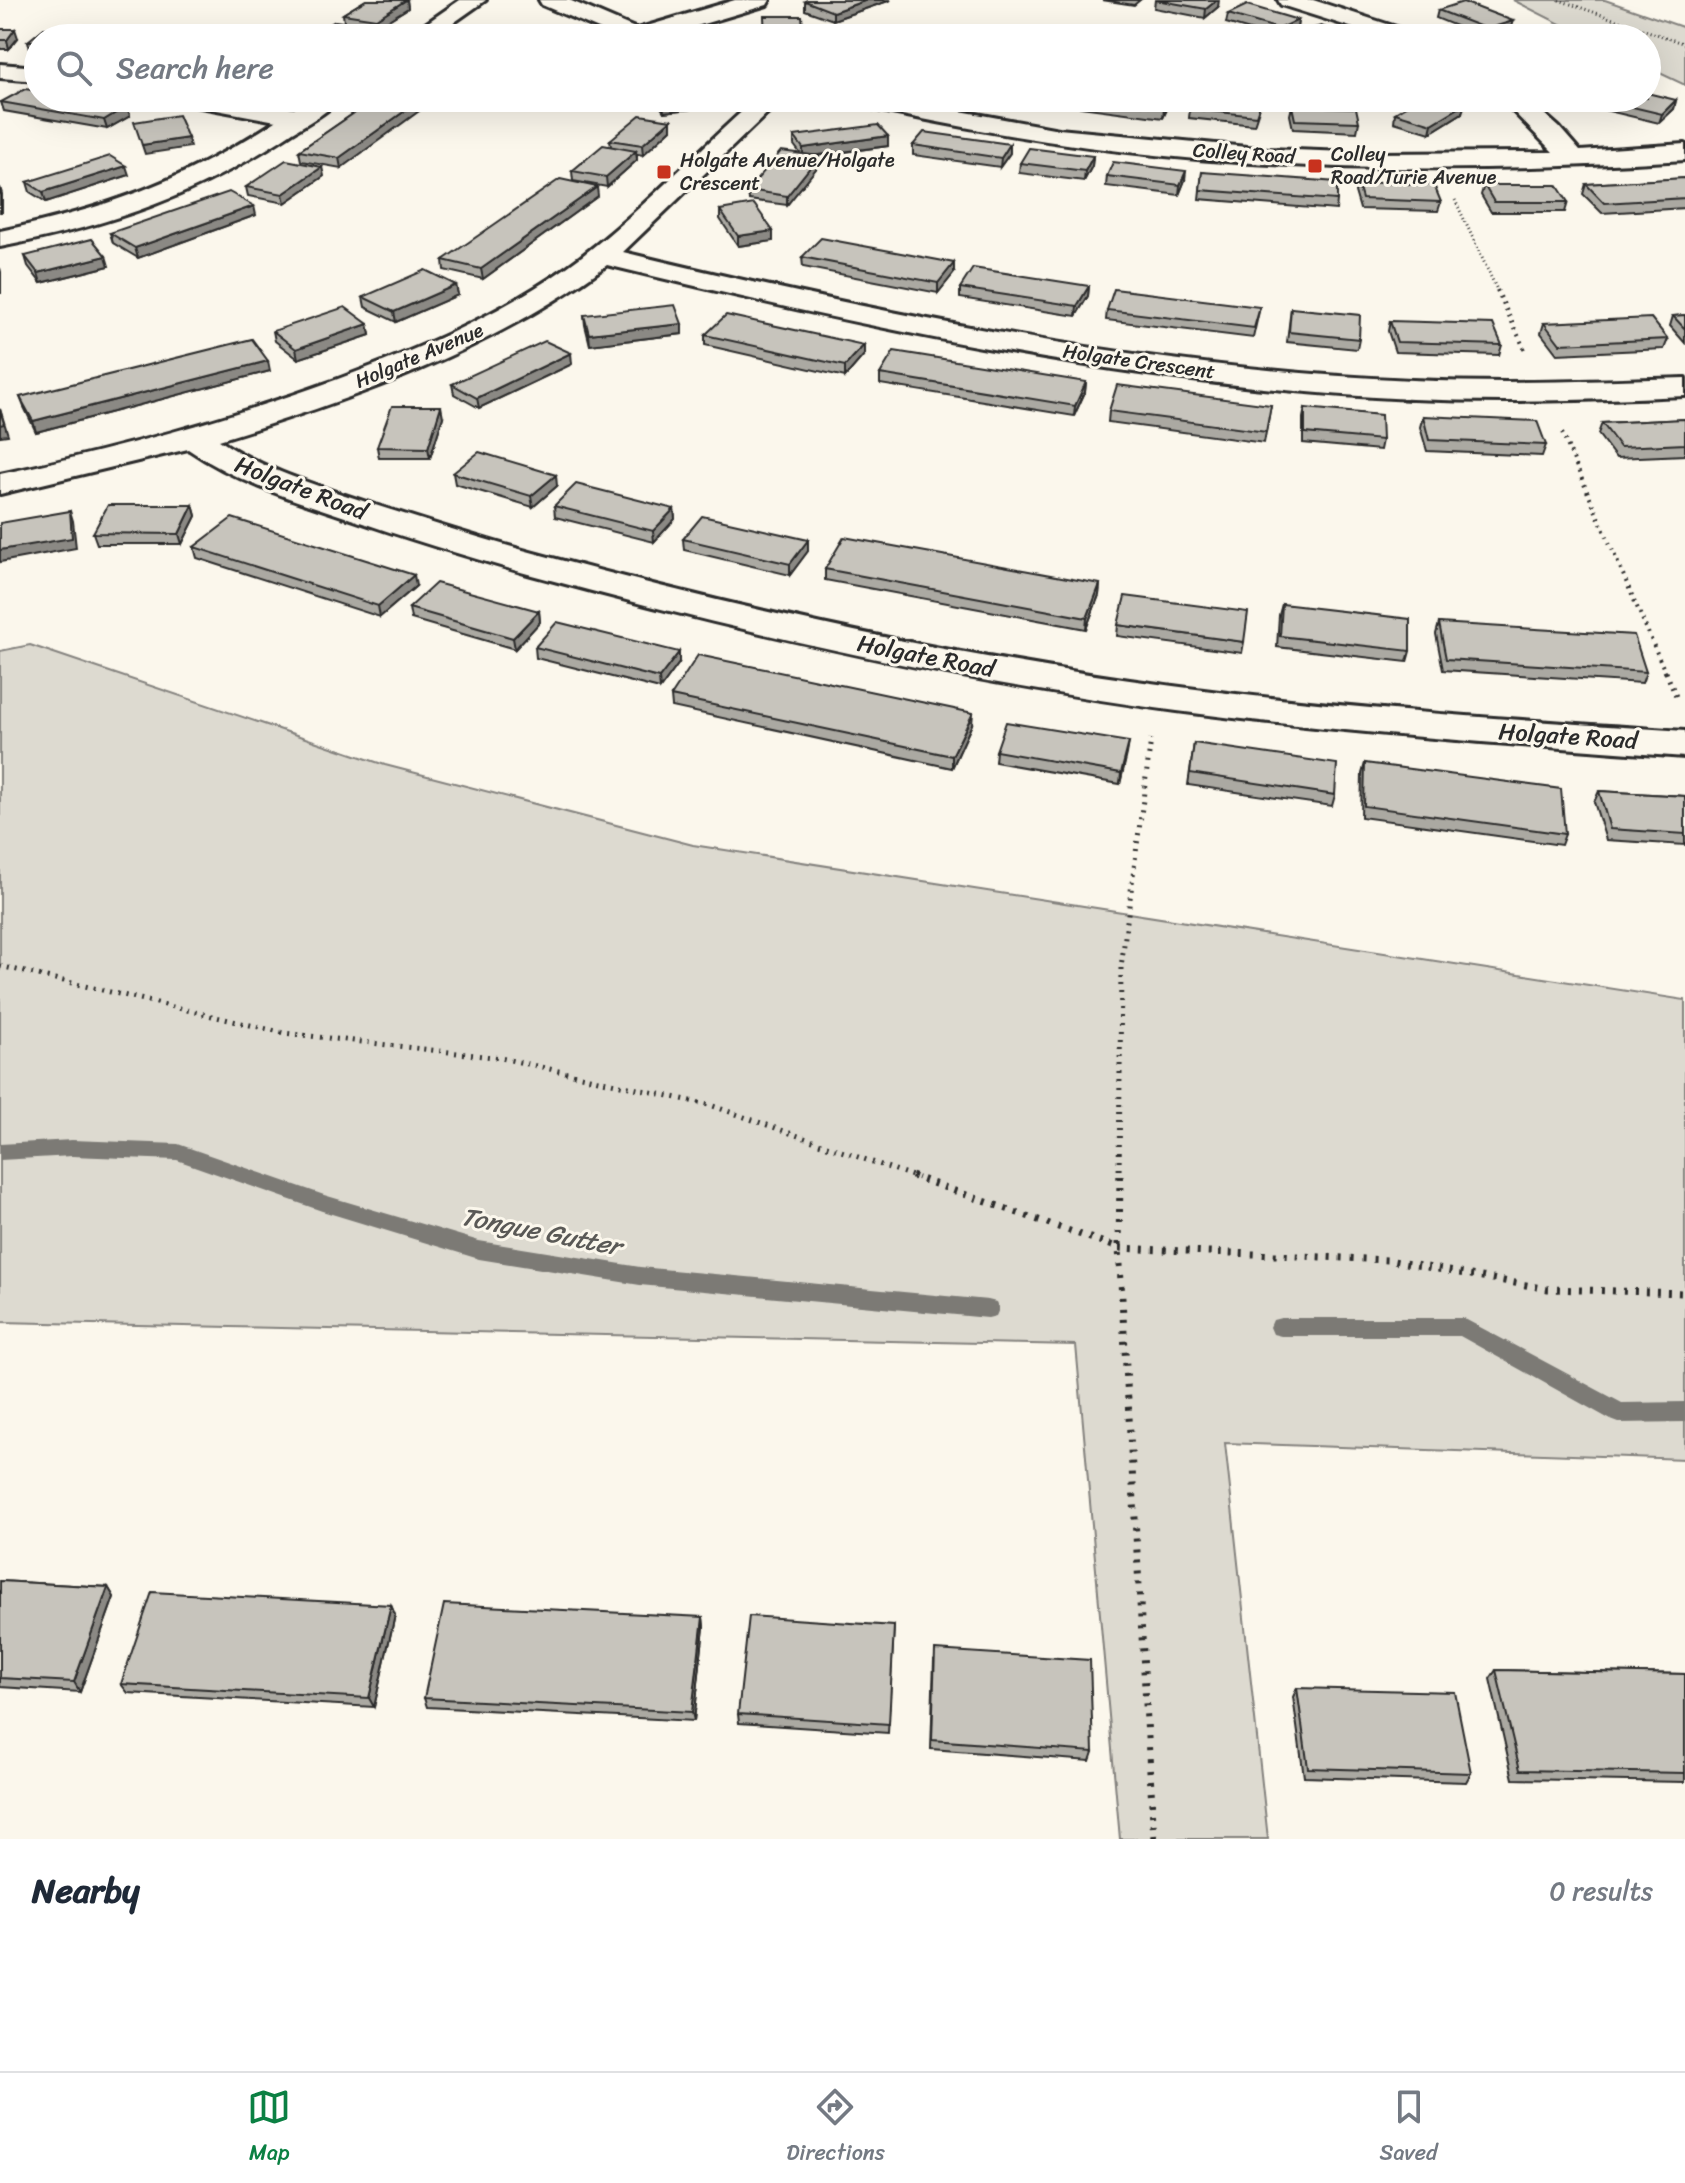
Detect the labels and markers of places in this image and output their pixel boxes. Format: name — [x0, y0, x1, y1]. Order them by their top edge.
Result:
place label: Colley Road/Turie Avenue — [1331, 137, 1497, 195]
place label: Holgate Avenue/Holgate Crescent — [680, 143, 895, 201]
marker: Colley Road/Turie Avenue — [1306, 157, 1324, 175]
marker: Holgate Avenue/Holgate Crescent — [655, 163, 673, 181]

